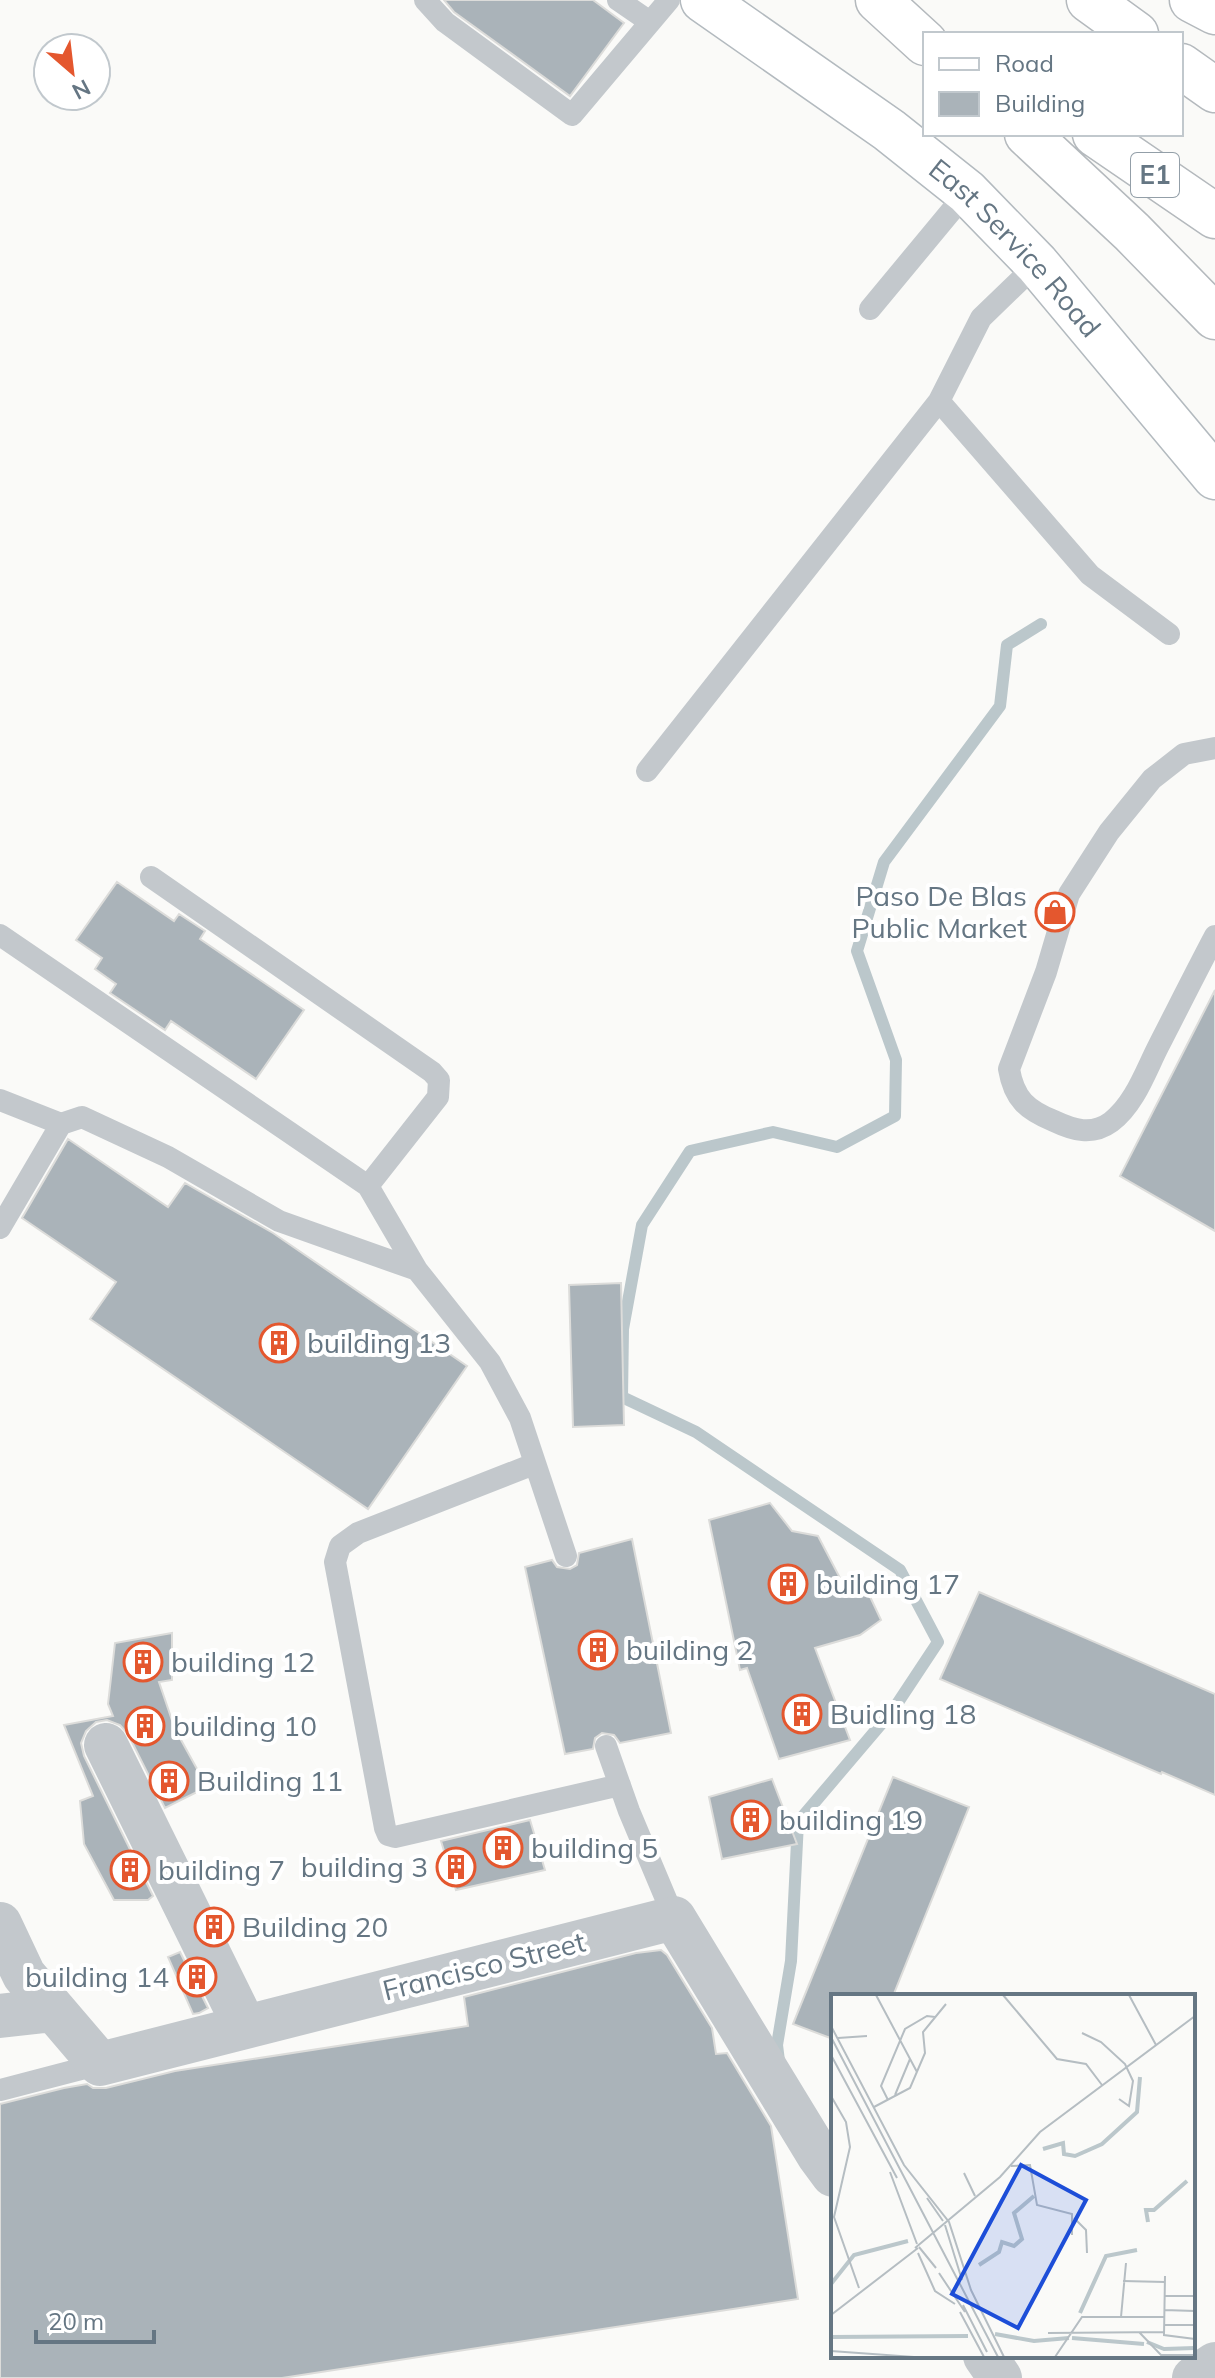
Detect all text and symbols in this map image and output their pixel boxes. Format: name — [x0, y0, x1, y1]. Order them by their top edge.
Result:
north arrow — [32, 32, 112, 112]
legend — [923, 32, 1183, 136]
text: Road — [995, 48, 1054, 78]
text: N — [67, 73, 95, 106]
text: Building — [995, 88, 1085, 118]
street label: East Service Road — [922, 151, 1109, 344]
road number: E1 — [1131, 153, 1179, 197]
place label: Paso De Blas Public Market — [851, 878, 1027, 945]
shop icon: Paso De Blas Public Market — [1034, 891, 1076, 933]
building icon: building 13 — [258, 1322, 300, 1364]
place label: building 13 — [307, 1325, 451, 1360]
building icon: building 17 — [767, 1563, 809, 1605]
place label: building 17 — [816, 1566, 960, 1601]
building icon: building 2 — [577, 1629, 619, 1671]
place label: building 2 — [626, 1632, 753, 1667]
building icon: building 12 — [122, 1641, 164, 1683]
place label: building 12 — [171, 1644, 315, 1679]
building icon: Buidling 18 — [781, 1693, 823, 1735]
place label: Buidling 18 — [830, 1696, 976, 1731]
building icon: building 10 — [124, 1705, 166, 1747]
place label: building 10 — [173, 1708, 317, 1743]
building icon: Building 11 — [148, 1760, 190, 1802]
place label: Building 11 — [197, 1763, 343, 1798]
building icon: building 19 — [730, 1799, 772, 1841]
place label: building 19 — [779, 1802, 923, 1837]
building icon: building 5 — [482, 1827, 524, 1869]
place label: building 5 — [531, 1830, 658, 1865]
building icon: building 3 — [435, 1846, 477, 1888]
building icon: building 7 — [109, 1849, 151, 1891]
place label: building 3 — [301, 1849, 428, 1884]
place label: building 7 — [158, 1852, 285, 1887]
building icon: Building 20 — [193, 1906, 235, 1948]
place label: Building 20 — [242, 1909, 388, 1944]
street label: Francisco Street — [379, 1923, 589, 2008]
building icon: building 14 — [176, 1956, 218, 1998]
place label: building 14 — [25, 1959, 169, 1994]
inset map — [831, 1994, 1195, 2358]
scale bar — [36, 2294, 154, 2344]
text: 20 m — [48, 2306, 104, 2336]

